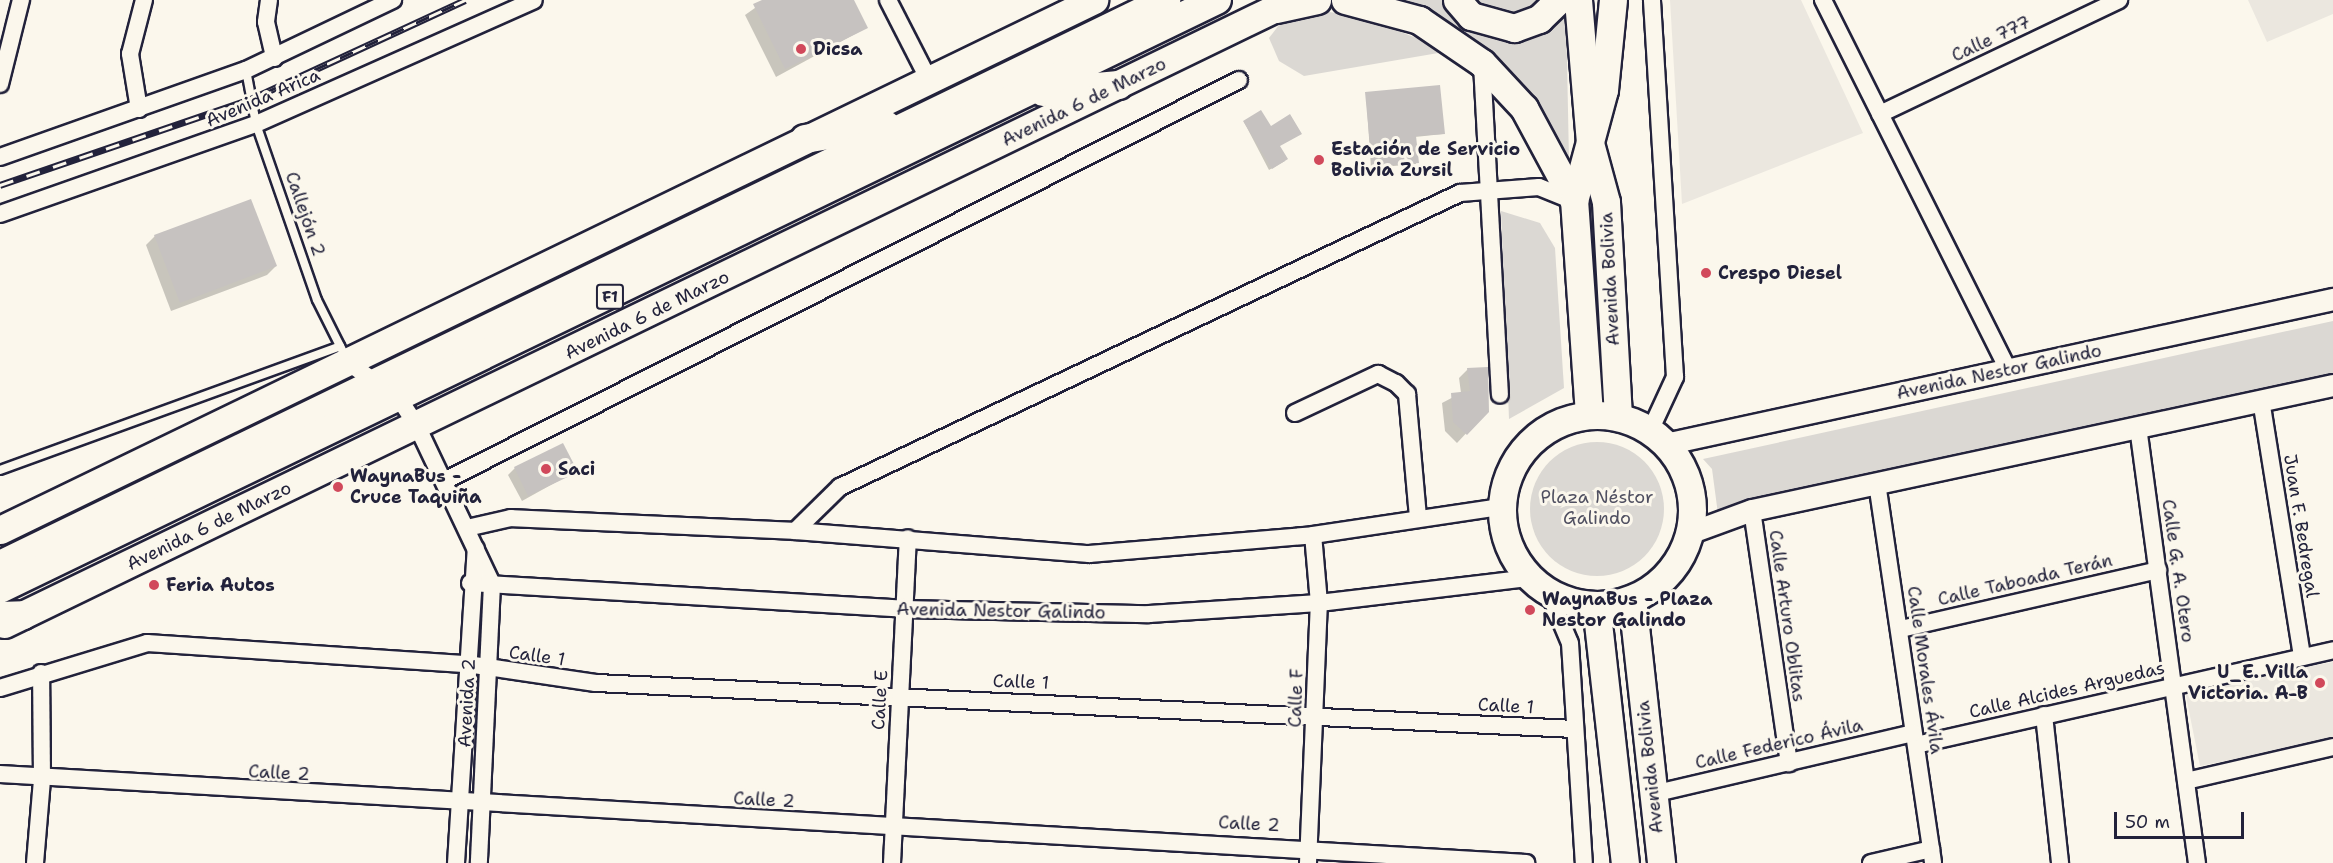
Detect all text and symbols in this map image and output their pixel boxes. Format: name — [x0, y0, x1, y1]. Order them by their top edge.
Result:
street label: Calle 777 — [1948, 11, 2034, 67]
place label: Dicsa — [813, 38, 862, 60]
marker: Dicsa — [794, 42, 808, 56]
street label: Avenida 6 de Marzo — [998, 53, 1170, 151]
street label: Avenida Arica — [203, 64, 323, 132]
place label: Estación de Servicio Bolivia Zursil — [1331, 139, 1520, 182]
marker: Estación de Servicio Bolivia Zursil — [1312, 153, 1326, 167]
street label: Callejón 2 — [281, 169, 329, 259]
street label: Avenida Bolivia — [1596, 212, 1624, 346]
place label: Crespo Diesel — [1718, 262, 1842, 284]
street label: Avenida 6 de Marzo — [561, 266, 733, 364]
marker: Crespo Diesel — [1699, 266, 1713, 280]
road number: F1 — [595, 284, 625, 310]
street label: Avenida Nestor Galindo — [1894, 340, 2104, 404]
street label: Juan F. Bedregal — [2279, 453, 2323, 599]
place label: Saci — [558, 458, 595, 480]
marker: Saci — [539, 462, 553, 476]
place label: WaynaBus - Cruce Taquiña — [350, 466, 482, 508]
street label: Avenida 6 de Marzo — [123, 477, 295, 575]
marker: WaynaBus - Cruce Taquiña — [331, 480, 345, 494]
park label: Plaza Néstor Galindo — [1540, 487, 1654, 530]
street label: Calle G. A. Otero — [2157, 498, 2199, 644]
street label: Calle Arturo Oblitas — [1764, 529, 1810, 703]
street label: Calle Taboada Terán — [1936, 549, 2114, 611]
place label: Feria Autos — [166, 574, 275, 596]
marker: Feria Autos — [147, 578, 161, 592]
street label: Calle Morales Ávila — [1903, 585, 1947, 755]
place label: WaynaBus - Plaza Nestor Galindo — [1542, 589, 1713, 632]
street label: Avenida Nestor Galindo — [896, 598, 1106, 624]
marker: WaynaBus - Plaza Nestor Galindo — [1523, 603, 1537, 617]
street label: Calle 1 — [508, 641, 566, 671]
street label: Calle Alcides Arguedas — [1967, 657, 2167, 723]
street label: Avenida 2 — [454, 658, 480, 748]
place label: U_E. Villa Victoria. A-B — [2188, 662, 2308, 704]
street label: Calle F — [1284, 668, 1308, 728]
street label: Calle E — [868, 669, 892, 731]
street label: Calle 1 — [992, 670, 1050, 694]
marker: U_E. Villa Victoria. A-B — [2313, 676, 2327, 690]
street label: Calle 1 — [1477, 694, 1535, 718]
street label: Avenida Bolivia — [1632, 699, 1668, 835]
street label: Calle Federico Ávila — [1693, 714, 1865, 774]
street label: Calle 2 — [248, 761, 310, 785]
street label: Calle 2 — [733, 788, 795, 812]
scale bar — [2117, 800, 2248, 838]
text: 50 m — [2125, 810, 2170, 834]
street label: Calle 2 — [1218, 812, 1280, 836]

